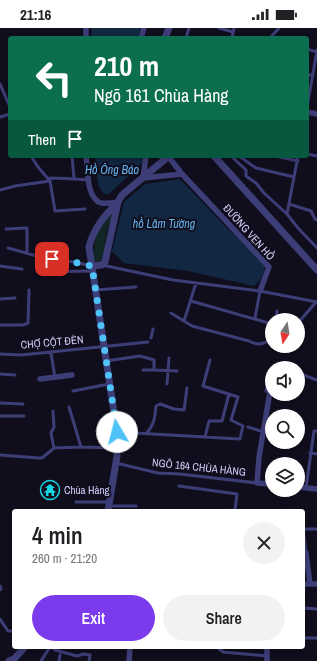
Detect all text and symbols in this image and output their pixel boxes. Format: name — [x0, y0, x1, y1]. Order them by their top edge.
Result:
text: 21:16 — [20, 4, 51, 25]
text: 210 m — [94, 47, 159, 85]
icon: left — [28, 52, 80, 104]
text: Ngõ 161 Chùa Hàng — [94, 83, 229, 108]
icon: arrive — [64, 128, 86, 150]
text: Then — [28, 129, 56, 150]
water label: Hồ Ông Báo — [85, 162, 140, 178]
street label: ĐƯỜNG VEN HỒ — [220, 201, 278, 263]
water label: hồ Lâm Tường — [133, 216, 196, 232]
pin — [35, 242, 69, 276]
icon: arrive — [41, 248, 63, 270]
north arrow — [265, 313, 305, 353]
map controls — [265, 313, 305, 497]
street label: CHỢ CỘT ĐÈN — [20, 332, 84, 352]
button: sound — [265, 361, 305, 401]
button: search — [265, 409, 305, 449]
position arrow — [96, 411, 138, 453]
street label: NGÕ 164 CHÙA HÀNG — [151, 455, 247, 479]
button: layers — [265, 457, 305, 497]
temple icon: Chùa Hàng — [39, 479, 61, 501]
place label: Chùa Hàng — [64, 483, 110, 497]
text: 4 min — [32, 519, 83, 551]
button: close — [243, 522, 285, 564]
text: 260 m · 21:20 — [32, 550, 97, 567]
button: Exit — [32, 595, 155, 641]
button: Share — [163, 595, 285, 641]

